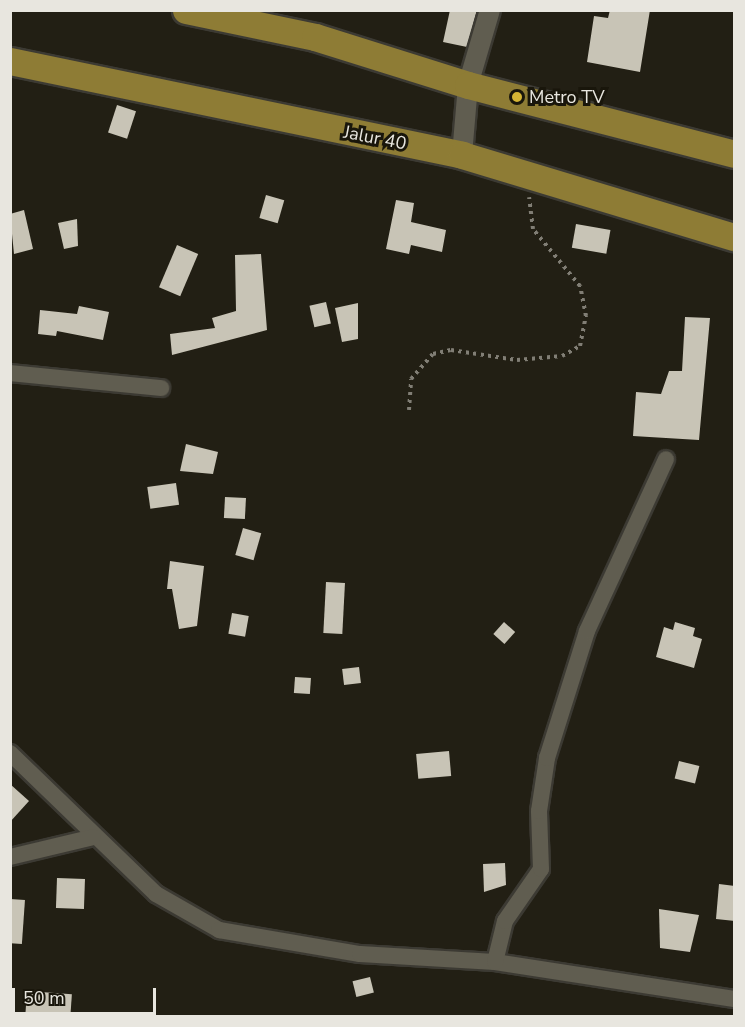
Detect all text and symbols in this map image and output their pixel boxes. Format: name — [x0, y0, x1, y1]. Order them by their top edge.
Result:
place label: Metro TV — [529, 86, 605, 108]
marker: Metro TV — [510, 90, 524, 104]
street label: Jalur 40 — [342, 121, 408, 155]
scale bar — [15, 976, 159, 1014]
text: 50 m — [23, 986, 65, 1010]

